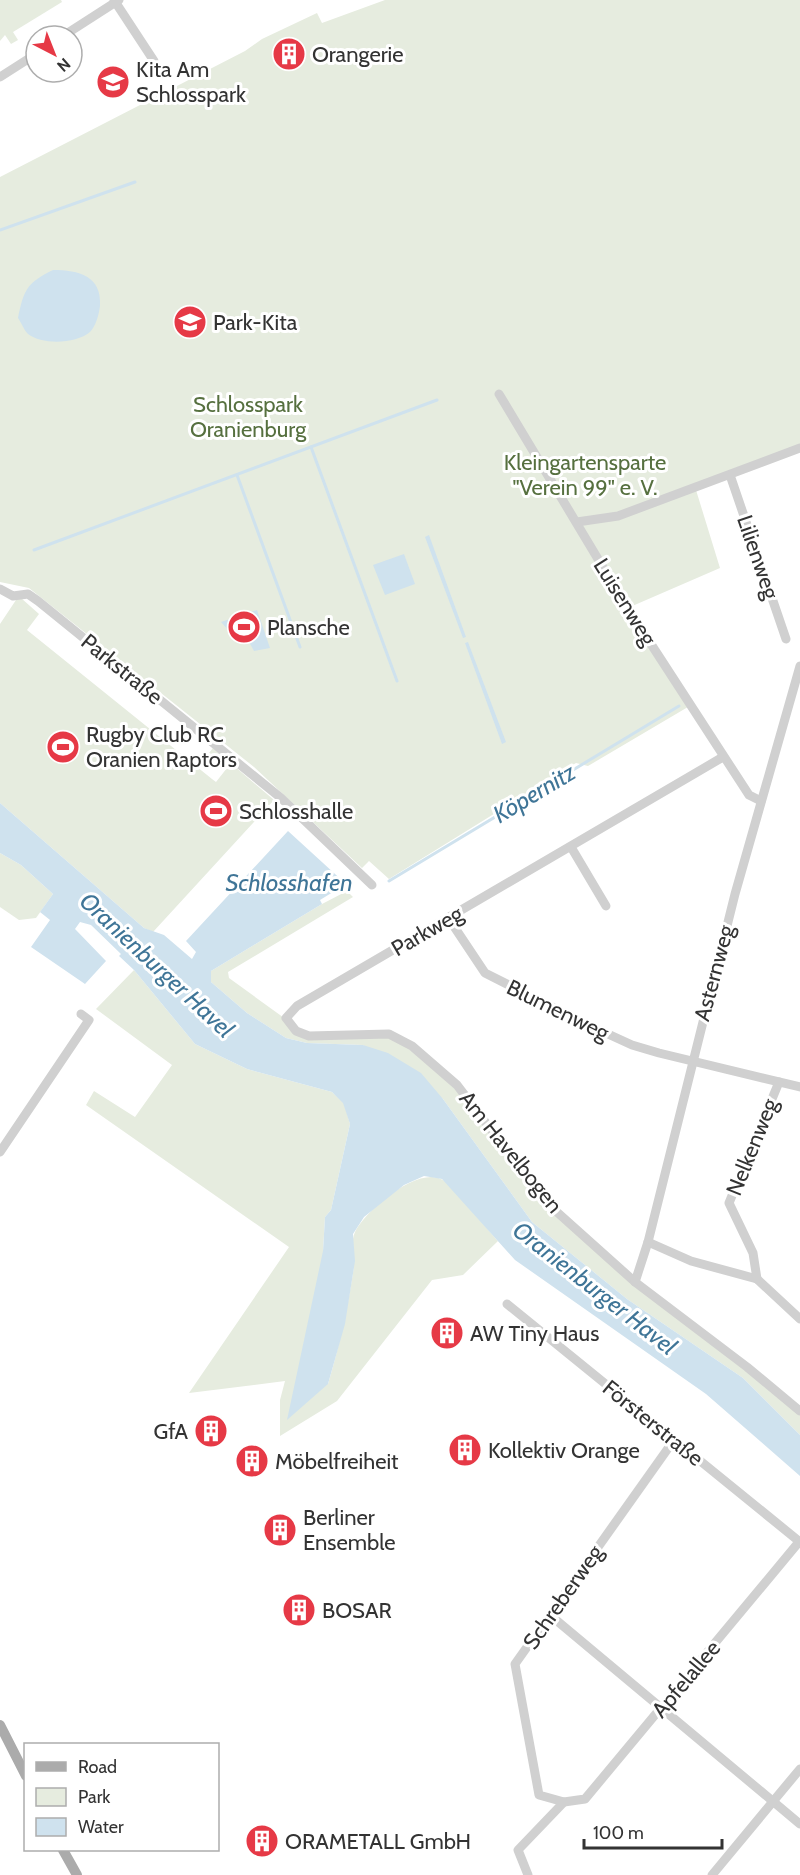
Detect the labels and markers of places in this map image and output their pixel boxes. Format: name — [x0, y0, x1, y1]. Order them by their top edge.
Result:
building icon: Orangerie — [271, 36, 307, 72]
place label: Orangerie — [312, 41, 404, 68]
place label: Kita Am Schlosspark — [136, 56, 246, 108]
school or university icon: Kita Am Schlosspark — [95, 64, 131, 100]
school or university icon: Park-Kita — [172, 304, 208, 340]
place label: Park-Kita — [213, 309, 298, 336]
sports icon: Plansche — [226, 609, 262, 645]
place label: Plansche — [267, 614, 350, 641]
place label: Rugby Club RC Oranien Raptors — [86, 721, 237, 773]
sports icon: Rugby Club RC Oranien Raptors — [45, 729, 81, 765]
sports icon: Schlosshalle — [198, 793, 234, 829]
place label: Schlosshalle — [239, 798, 353, 825]
building icon: AW Tiny Haus — [429, 1315, 465, 1351]
place label: AW Tiny Haus — [470, 1320, 599, 1347]
building icon: GfA — [193, 1413, 229, 1449]
place label: GfA — [154, 1418, 188, 1445]
building icon: Kollektiv Orange — [447, 1432, 483, 1468]
place label: Kollektiv Orange — [488, 1437, 640, 1464]
building icon: Möbelfreiheit — [234, 1443, 270, 1479]
place label: Möbelfreiheit — [275, 1448, 399, 1475]
place label: Berliner Ensemble — [303, 1504, 396, 1556]
building icon: Berliner Ensemble — [262, 1512, 298, 1548]
building icon: BOSAR — [281, 1592, 317, 1628]
place label: BOSAR — [322, 1597, 392, 1624]
building icon: ORAMETALL GmbH — [244, 1823, 280, 1859]
place label: ORAMETALL GmbH — [285, 1828, 471, 1855]

